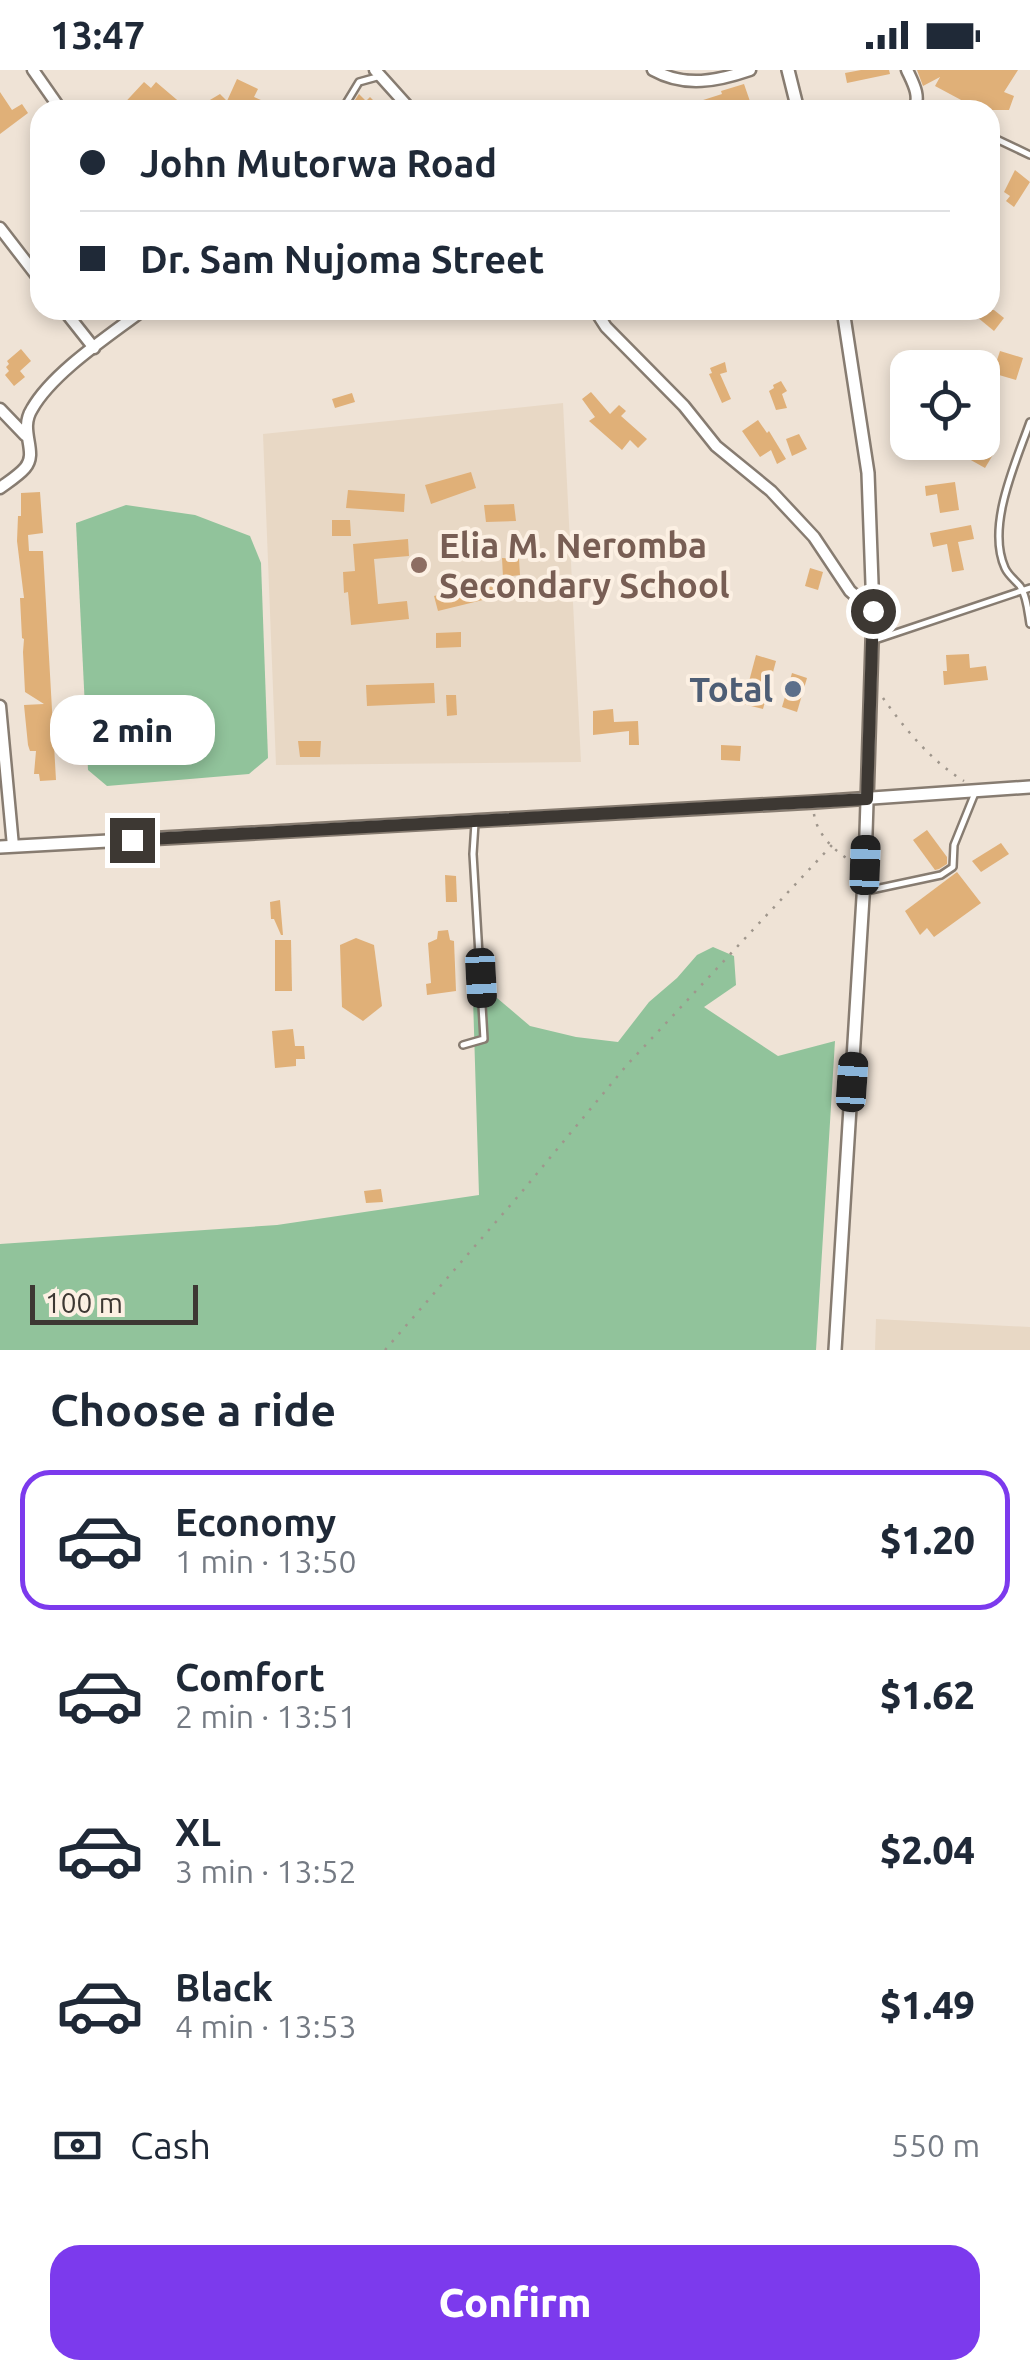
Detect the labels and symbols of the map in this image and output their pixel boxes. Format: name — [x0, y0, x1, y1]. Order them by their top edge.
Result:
place label: Elia M. Neromba Secondary School — [439, 525, 730, 605]
marker: Elia M. Neromba Secondary School — [408, 554, 430, 576]
route start — [851, 589, 896, 634]
place label: Total — [689, 669, 773, 709]
marker: Total — [782, 678, 804, 700]
callout: 2 min — [49, 695, 214, 765]
route end — [110, 818, 155, 863]
car — [849, 834, 881, 896]
car — [464, 947, 498, 1009]
car — [835, 1051, 869, 1113]
scale bar — [30, 1280, 198, 1324]

